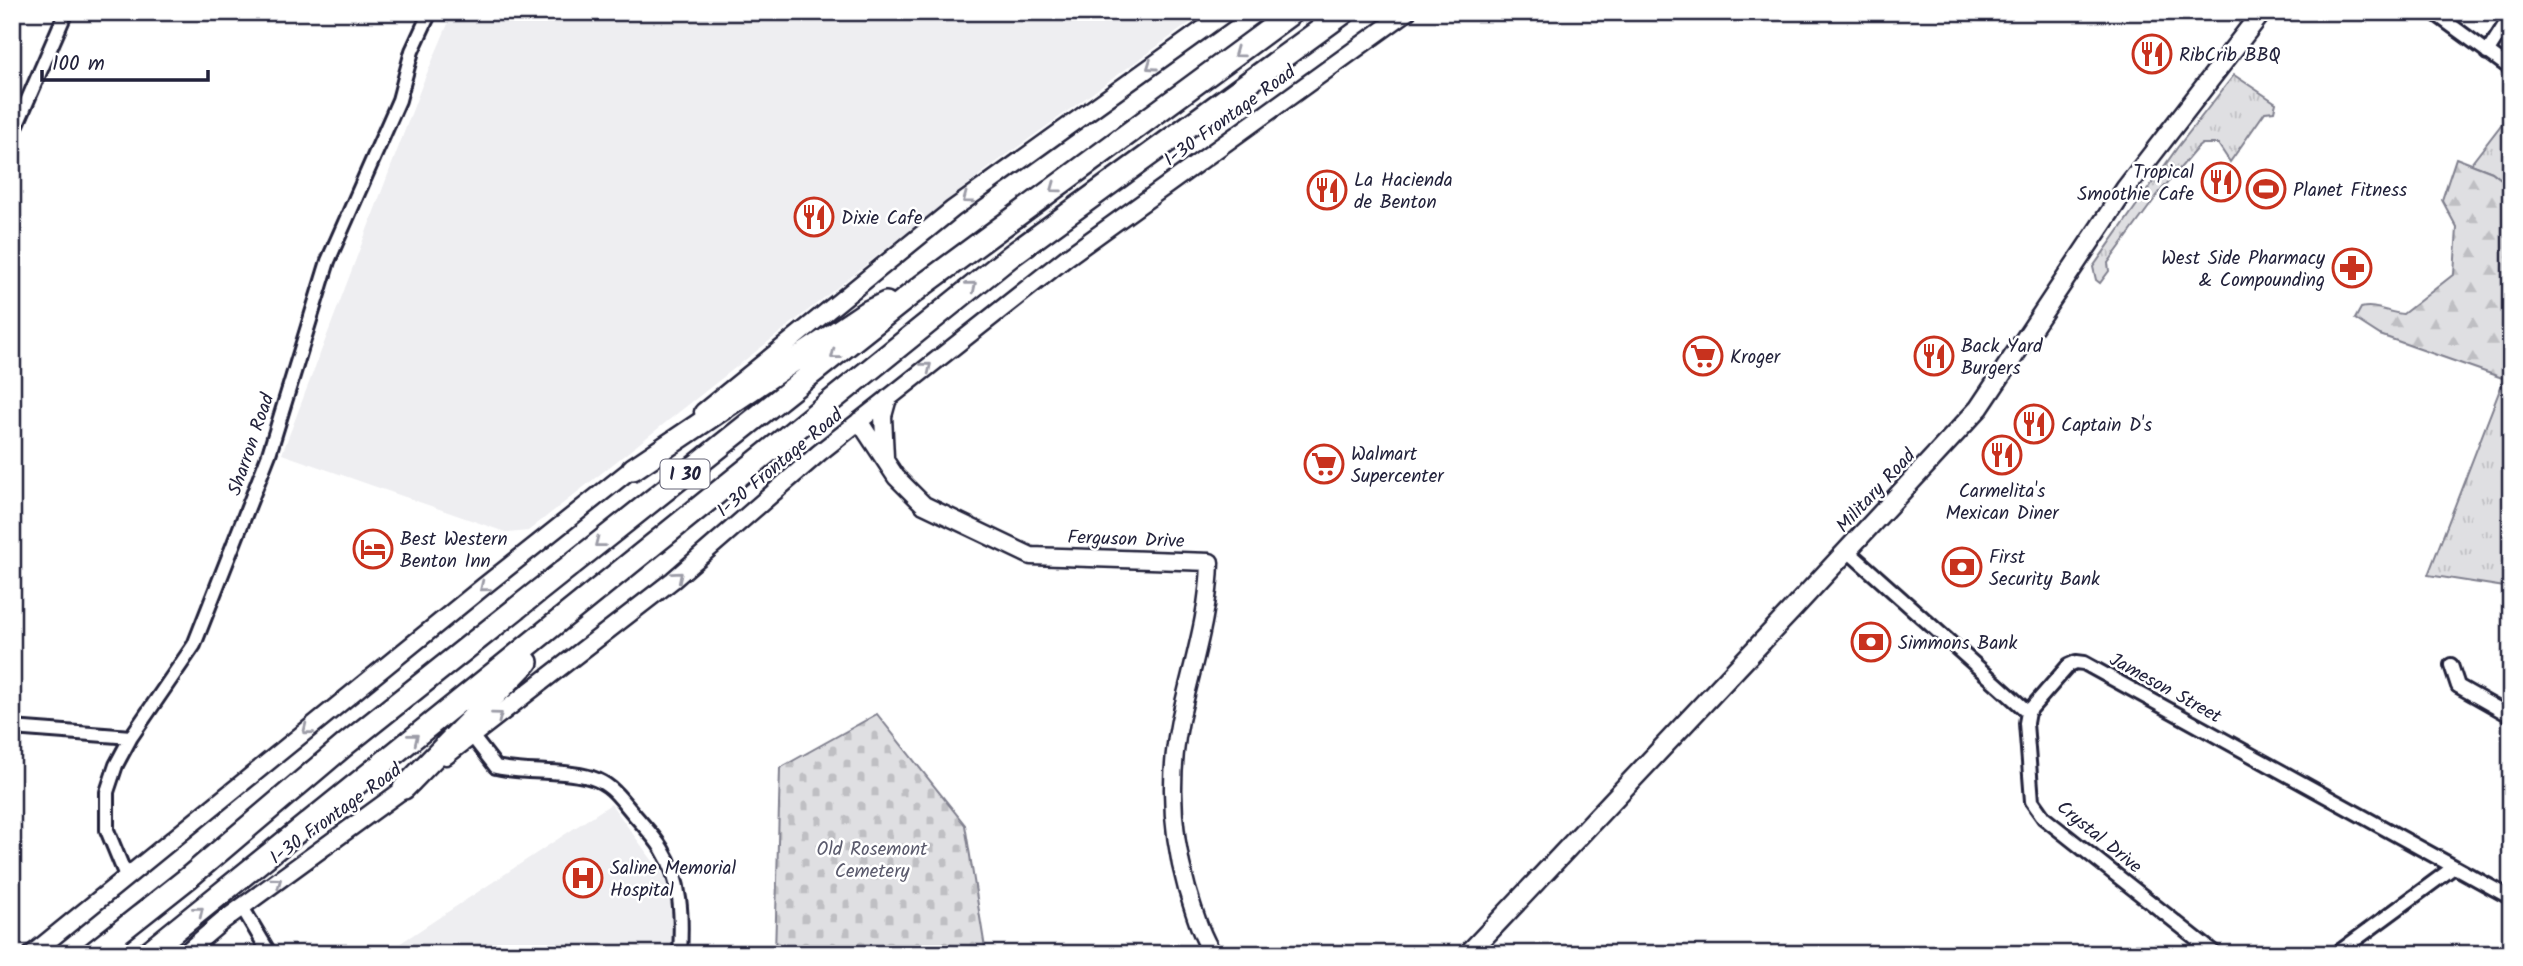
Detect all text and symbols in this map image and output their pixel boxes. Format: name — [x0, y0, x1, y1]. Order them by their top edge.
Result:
restaurant icon: RibCrib BBQ — [2131, 33, 2173, 75]
scale bar — [42, 38, 208, 82]
place label: RibCrib BBQ — [2179, 41, 2281, 71]
one-way arrow — [1233, 44, 1246, 57]
text: 100 m — [52, 48, 105, 81]
one-way arrow — [1146, 58, 1159, 70]
street label: I-30 Frontage Road — [1158, 58, 1303, 175]
place label: Tropical Smoothie Cafe — [2077, 158, 2194, 210]
restaurant icon: Tropical Smoothie Cafe — [2200, 161, 2242, 203]
place label: La Hacienda de Benton — [1354, 166, 1453, 218]
sports icon: Planet Fitness — [2245, 168, 2287, 210]
restaurant icon: La Hacienda de Benton — [1306, 169, 1348, 211]
place label: Planet Fitness — [2293, 176, 2407, 206]
one-way arrow — [1050, 180, 1063, 192]
one-way arrow — [962, 190, 974, 203]
restaurant icon: Dixie Cafe — [793, 196, 835, 238]
place label: Dixie Cafe — [841, 204, 923, 234]
place label: West Side Pharmacy & Compounding — [2161, 244, 2326, 296]
pharmacy icon: West Side Pharmacy & Compounding — [2331, 247, 2373, 289]
one-way arrow — [964, 282, 977, 295]
place label: Back Yard Burgers — [1961, 332, 2043, 384]
supermarket icon: Kroger — [1682, 335, 1724, 377]
restaurant icon: Back Yard Burgers — [1913, 335, 1955, 377]
place label: Kroger — [1730, 343, 1782, 373]
one-way arrow — [830, 347, 842, 360]
one-way arrow — [918, 363, 931, 375]
street label: Sharron Road — [220, 389, 284, 500]
street label: I-30 Frontage Road — [710, 401, 850, 526]
restaurant icon: Captain D's — [2013, 403, 2055, 445]
place label: Captain D's — [2061, 411, 2152, 441]
restaurant icon: Carmelita's Mexican Diner — [1981, 434, 2023, 476]
place label: Walmart Supercenter — [1351, 440, 1445, 492]
street label: Military Road — [1829, 442, 1924, 540]
supermarket icon: Walmart Supercenter — [1303, 443, 1345, 485]
road number: I 30 — [660, 460, 710, 488]
place label: Carmelita's Mexican Diner — [1945, 477, 2060, 529]
street label: Ferguson Drive — [1067, 523, 1185, 557]
place label: Best Western Benton Inn — [400, 525, 508, 577]
hotel icon: Best Western Benton Inn — [352, 528, 394, 570]
one-way arrow — [595, 534, 607, 547]
place label: First Security Bank — [1989, 543, 2100, 595]
bank icon: First Security Bank — [1941, 546, 1983, 588]
one-way arrow — [669, 572, 682, 584]
one-way arrow — [479, 578, 491, 591]
bank icon: Simmons Bank — [1850, 621, 1892, 663]
place label: Simmons Bank — [1898, 629, 2017, 659]
street label: Jameson Street — [2103, 646, 2227, 732]
one-way arrow — [490, 712, 503, 724]
one-way arrow — [302, 721, 314, 734]
one-way arrow — [406, 734, 419, 746]
street label: I-30 Frontage Road — [264, 756, 409, 873]
street label: Crystal Drive — [2049, 794, 2148, 882]
park label: Old Rosemont Cemetery — [817, 835, 928, 887]
place label: Saline Memorial Hospital — [610, 854, 736, 906]
hospital icon: Saline Memorial Hospital — [562, 857, 604, 899]
one-way arrow — [269, 877, 282, 890]
one-way arrow — [190, 907, 203, 919]

